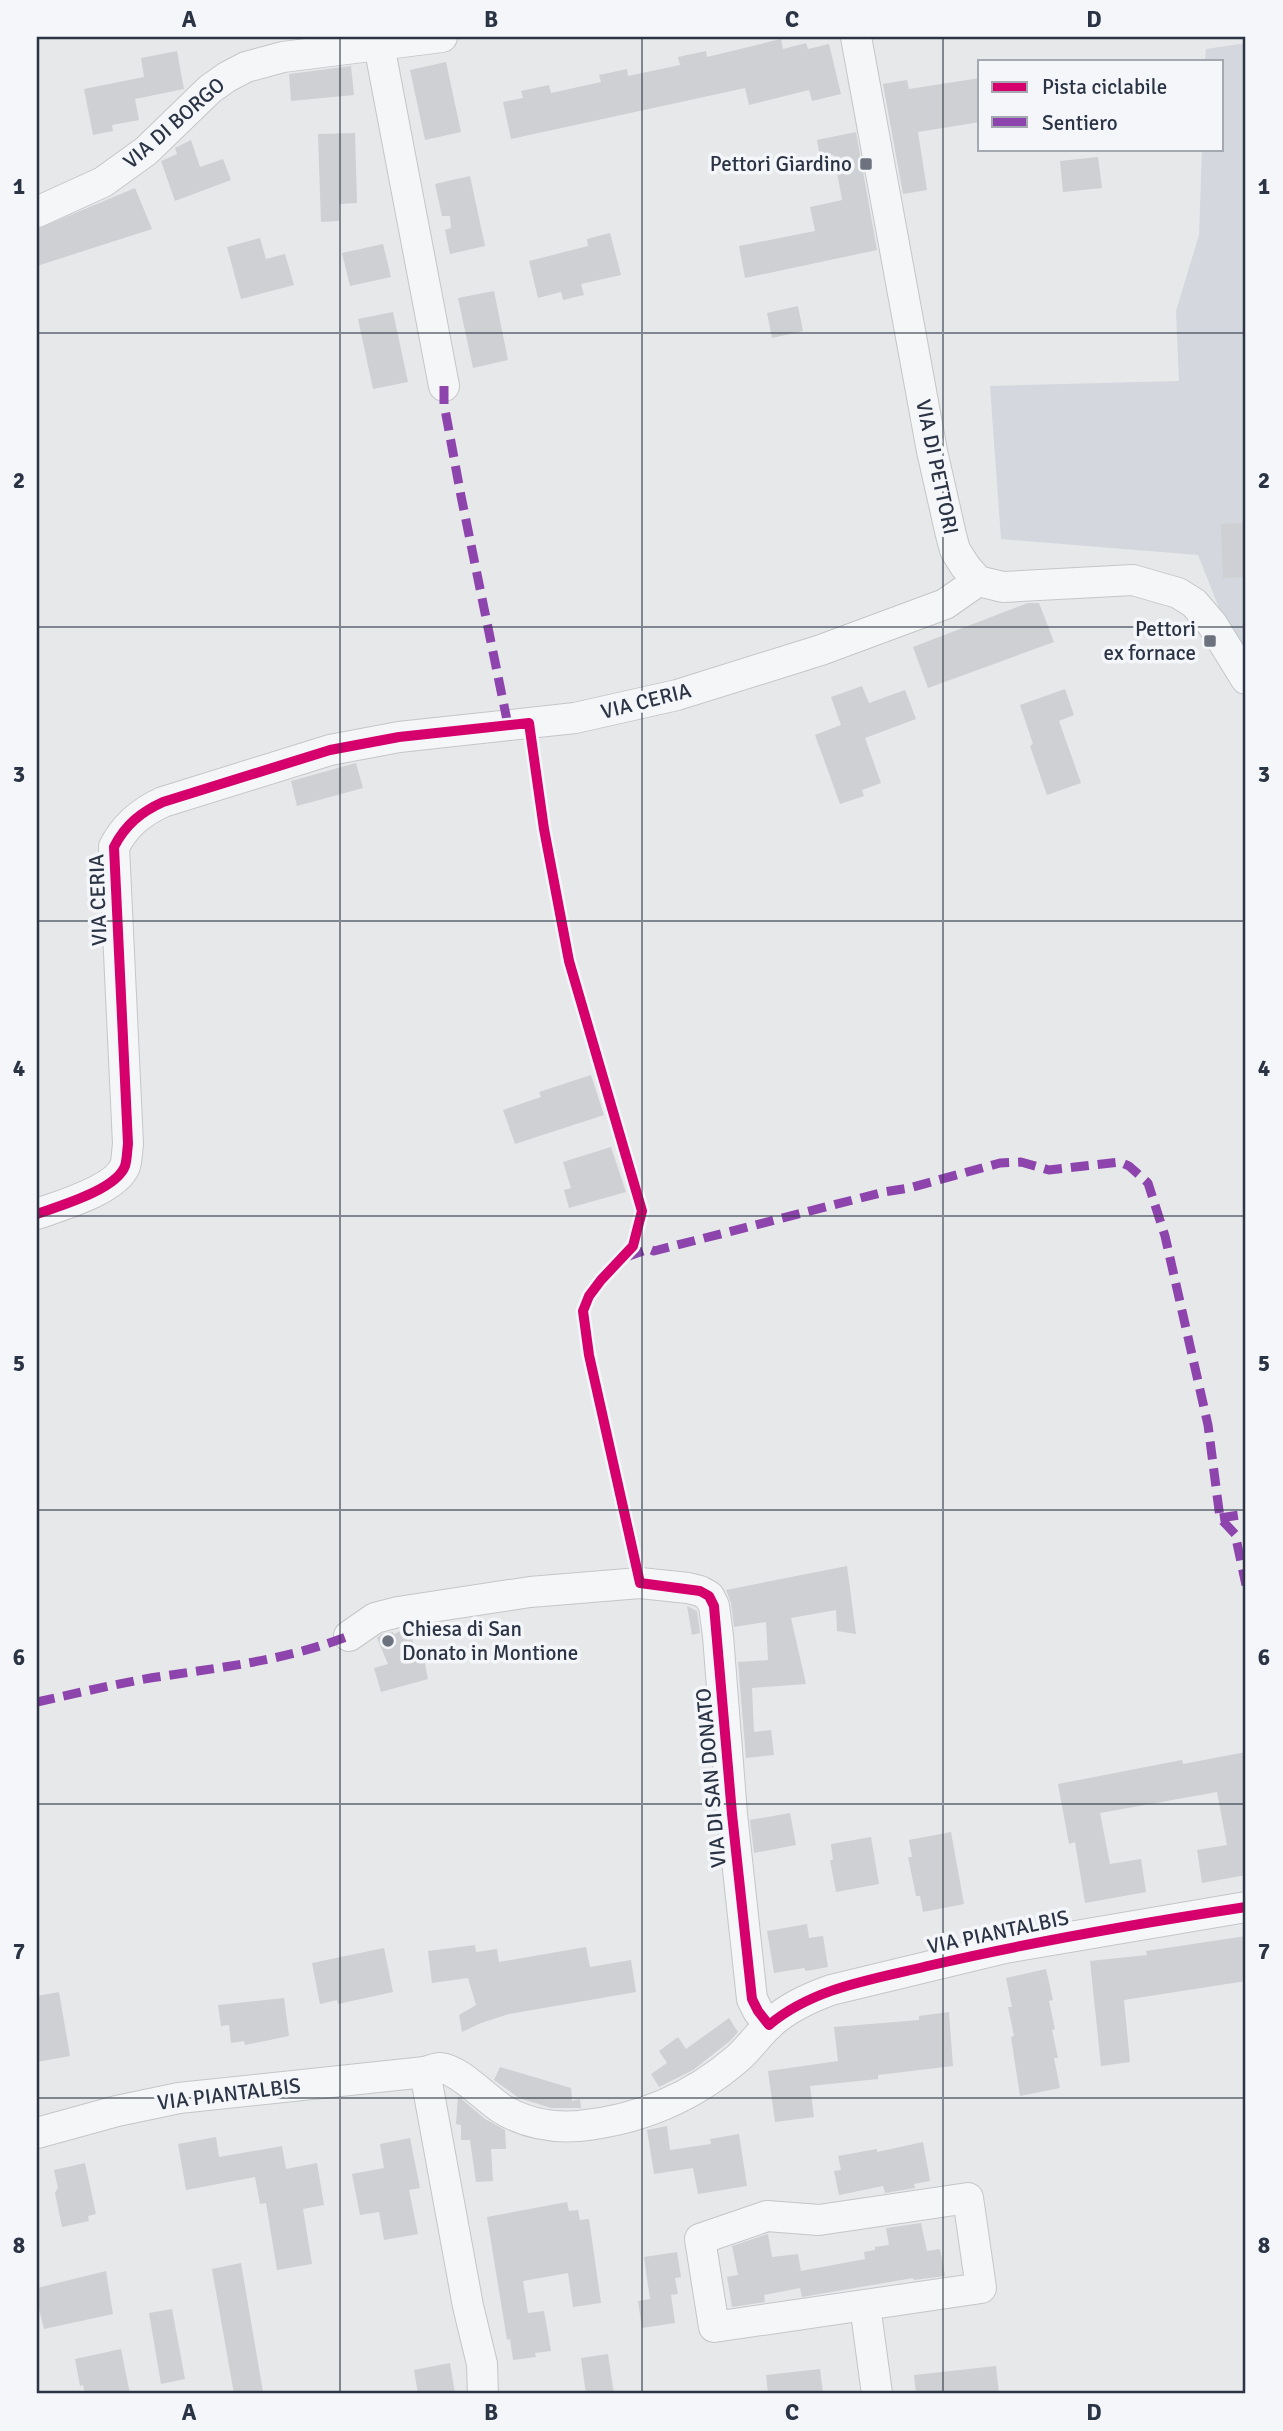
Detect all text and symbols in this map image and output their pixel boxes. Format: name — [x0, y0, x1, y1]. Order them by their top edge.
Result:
text: A — [182, 5, 197, 34]
text: B — [484, 5, 498, 34]
text: C — [785, 5, 799, 34]
text: D — [1086, 5, 1102, 34]
legend — [978, 60, 1224, 150]
street label: VIA DI BORGO — [118, 72, 230, 174]
text: Pista ciclabile — [1042, 74, 1167, 100]
text: Sentiero — [1042, 110, 1118, 136]
place label: Pettori Giardino — [710, 151, 852, 177]
marker: Pettori Giardino — [858, 156, 874, 172]
text: 1 — [13, 172, 25, 201]
text: 1 — [1258, 172, 1270, 201]
street label: VIA DI PETTORI — [910, 397, 964, 537]
text: 2 — [13, 466, 25, 495]
text: 2 — [1258, 466, 1270, 495]
place label: Pettori ex fornace — [1103, 616, 1196, 666]
marker: Pettori ex fornace — [1202, 633, 1218, 649]
street label: VIA CERIA — [598, 677, 694, 725]
text: 3 — [13, 760, 25, 789]
text: 3 — [1258, 760, 1270, 789]
street label: VIA CERIA — [83, 853, 113, 946]
text: 4 — [13, 1054, 25, 1083]
text: 4 — [1258, 1054, 1270, 1083]
text: 5 — [13, 1349, 25, 1378]
text: 5 — [1258, 1349, 1270, 1378]
place label: Chiesa di San Donato in Montione — [402, 1616, 578, 1666]
marker: Chiesa di San Donato in Montione — [380, 1633, 396, 1649]
text: 6 — [13, 1643, 25, 1672]
text: 6 — [1258, 1643, 1270, 1672]
street label: VIA DI SAN DONATO — [690, 1687, 732, 1869]
street label: VIA PIANTALBIS — [925, 1904, 1071, 1960]
text: 7 — [13, 1937, 25, 1966]
text: 7 — [1258, 1937, 1270, 1966]
street label: VIA PIANTALBIS — [156, 2072, 302, 2116]
text: 8 — [13, 2231, 25, 2260]
text: 8 — [1258, 2231, 1270, 2260]
text: A — [182, 2398, 197, 2427]
text: B — [484, 2398, 498, 2427]
text: C — [785, 2398, 799, 2427]
text: D — [1086, 2398, 1102, 2427]

